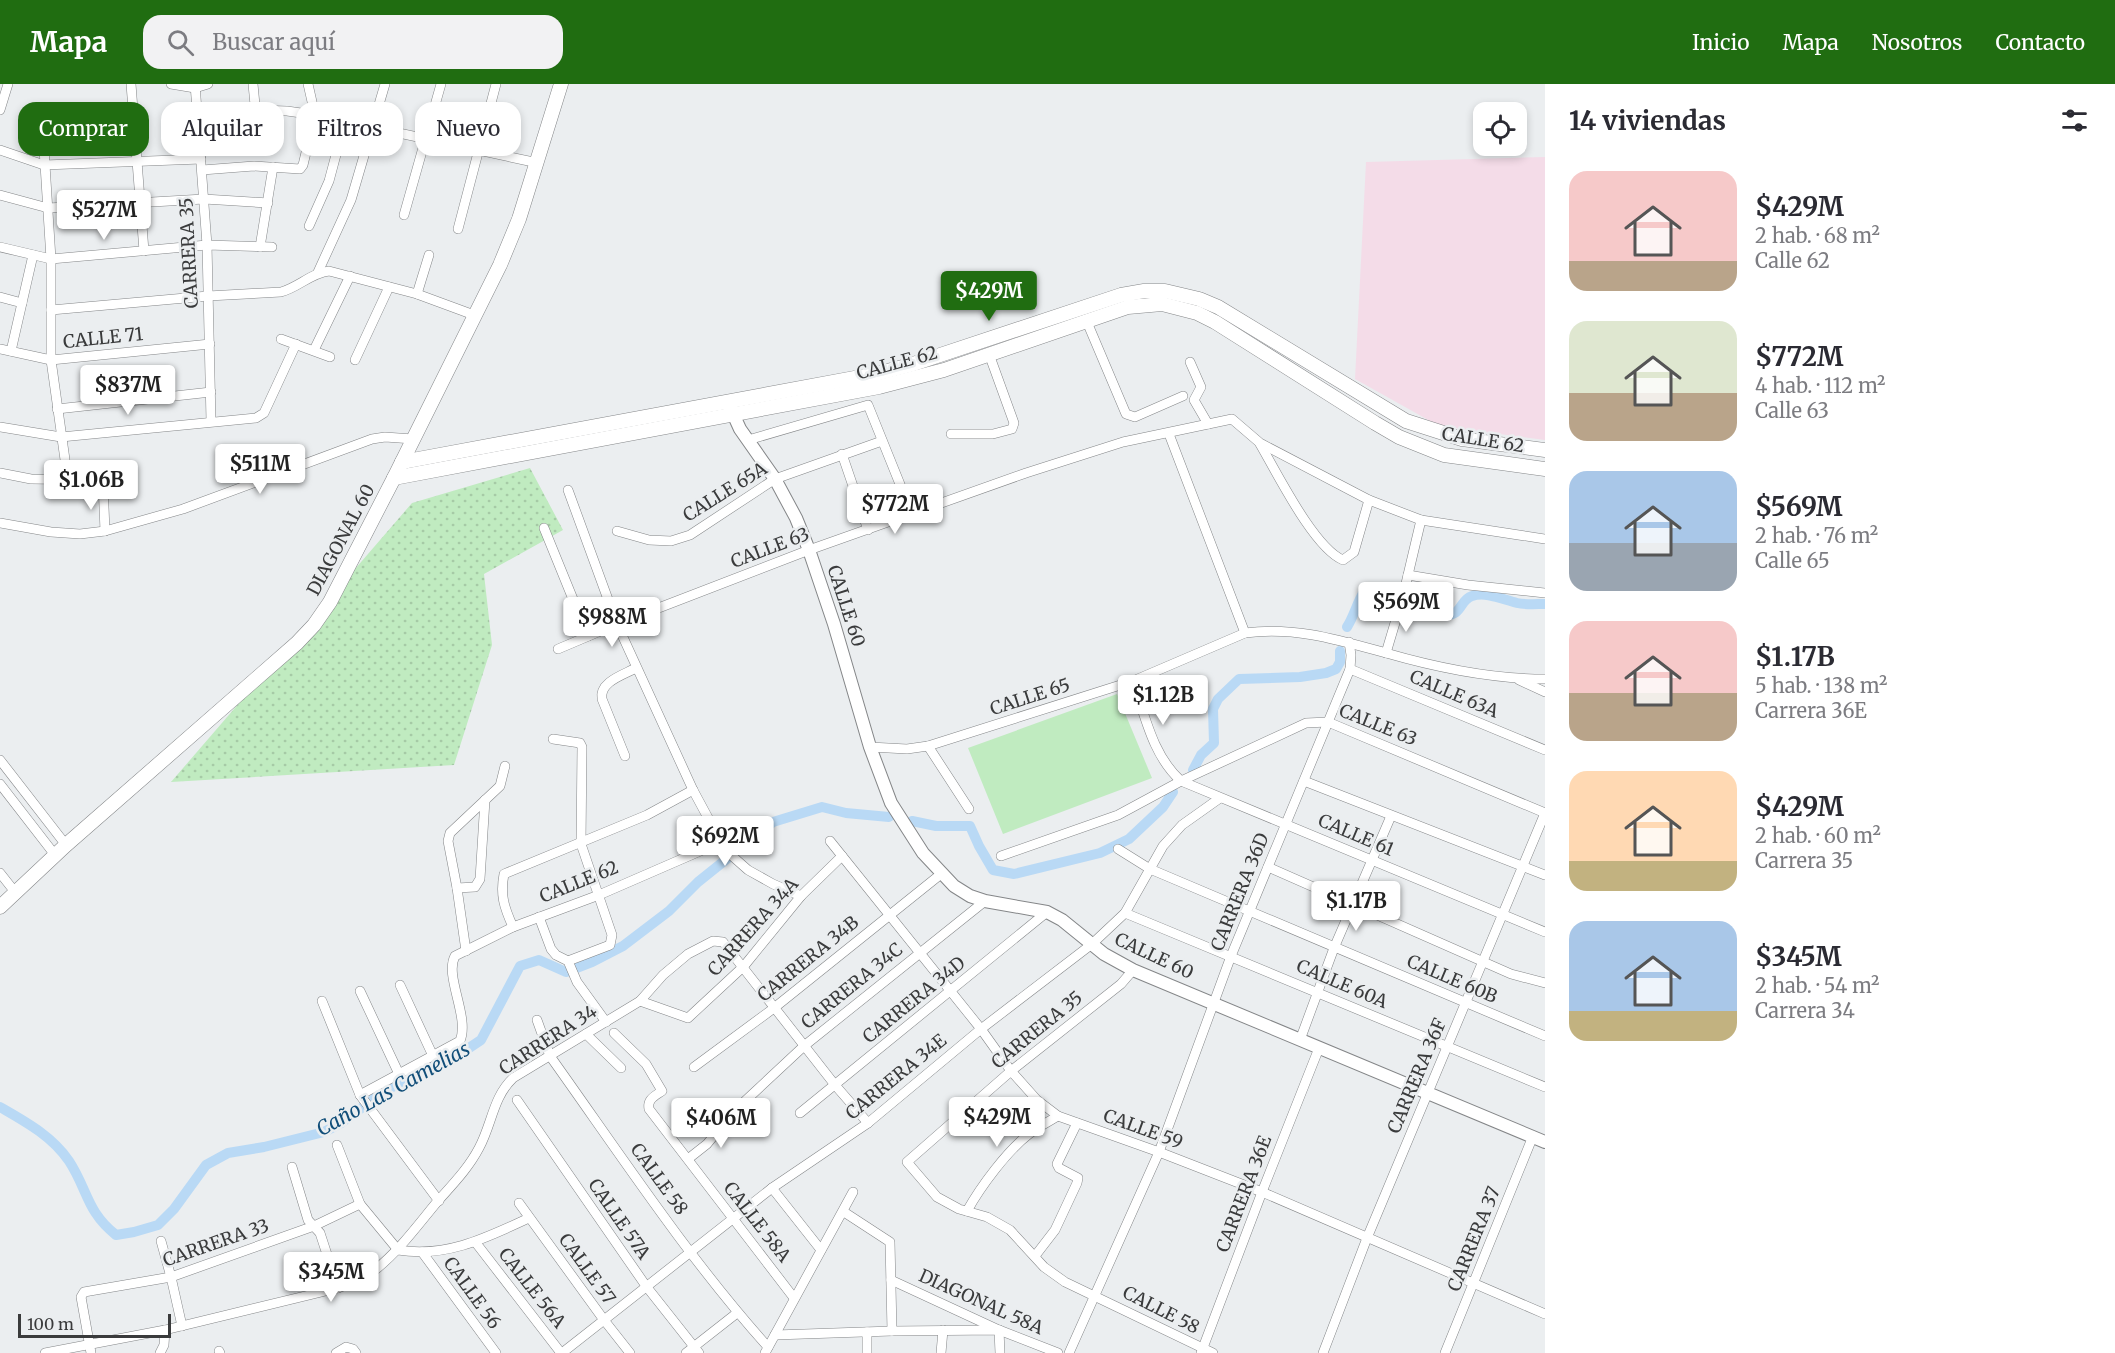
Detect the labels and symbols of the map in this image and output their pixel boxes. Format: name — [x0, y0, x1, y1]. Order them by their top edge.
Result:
pin: $527M — [62, 190, 146, 241]
street label: CARRERA 35 — [174, 197, 203, 309]
pin: $429M — [947, 271, 1031, 322]
street label: CALLE 71 — [62, 322, 144, 353]
street label: CALLE 62 — [854, 341, 940, 384]
pin: $837M — [86, 365, 170, 416]
street label: CALLE 62 — [1440, 422, 1526, 457]
pin: $511M — [218, 444, 302, 495]
street label: CALLE 65A — [678, 457, 771, 526]
pin: $1.06B — [42, 460, 140, 511]
street label: DIAGONAL 60 — [302, 480, 380, 599]
pin: $772M — [853, 484, 937, 535]
street label: CALLE 63 — [727, 522, 812, 573]
street label: CALLE 60 — [822, 562, 870, 650]
pin: $569M — [1364, 582, 1448, 633]
pin: $988M — [570, 597, 654, 648]
street label: CALLE 63A — [1406, 664, 1502, 723]
street label: CALLE 65 — [987, 673, 1073, 720]
pin: $1.12B — [1114, 675, 1212, 726]
street label: CALLE 63 — [1336, 698, 1421, 751]
street label: CALLE 61 — [1315, 808, 1398, 861]
pin: $692M — [683, 816, 767, 867]
street label: CARRERA 36D — [1205, 829, 1274, 954]
street label: CALLE 62 — [536, 855, 622, 908]
street label: CARRERA 34A — [702, 872, 803, 981]
pin: $1.17B — [1307, 881, 1405, 932]
street label: CARRERA 34B — [752, 911, 863, 1006]
street label: CALLE 60 — [1111, 927, 1197, 984]
street label: CARRERA 34C — [796, 938, 907, 1034]
street label: CALLE 60B — [1403, 949, 1501, 1008]
street label: CARRERA 34D — [858, 951, 970, 1048]
street label: CALLE 60A — [1293, 954, 1392, 1013]
street label: CARRERA 35 — [986, 986, 1087, 1073]
street label: CARRERA 34 — [494, 999, 601, 1080]
street label: CARRERA 36F — [1382, 1015, 1451, 1137]
street label: CARRERA 34E — [841, 1029, 951, 1124]
water label: Caño Las Camelias — [312, 1036, 474, 1141]
pin: $429M — [955, 1097, 1039, 1148]
pin: $406M — [679, 1098, 763, 1149]
street label: CALLE 59 — [1100, 1104, 1186, 1154]
street label: CARRERA 36E — [1211, 1132, 1277, 1255]
street label: CALLE 58 — [626, 1138, 693, 1219]
street label: CALLE 57A — [583, 1174, 656, 1264]
street label: CALLE 58A — [719, 1177, 796, 1267]
street label: CARRERA 37 — [1442, 1183, 1505, 1295]
street label: CARRERA 33 — [160, 1214, 272, 1271]
street label: CALLE 57 — [554, 1229, 621, 1309]
street label: CALLE 56A — [494, 1243, 571, 1333]
pin: $345M — [289, 1252, 373, 1303]
street label: CALLE 56 — [439, 1252, 506, 1333]
street label: DIAGONAL 58A — [915, 1264, 1047, 1339]
street label: CALLE 58 — [1119, 1280, 1203, 1339]
scale bar — [18, 1311, 171, 1338]

